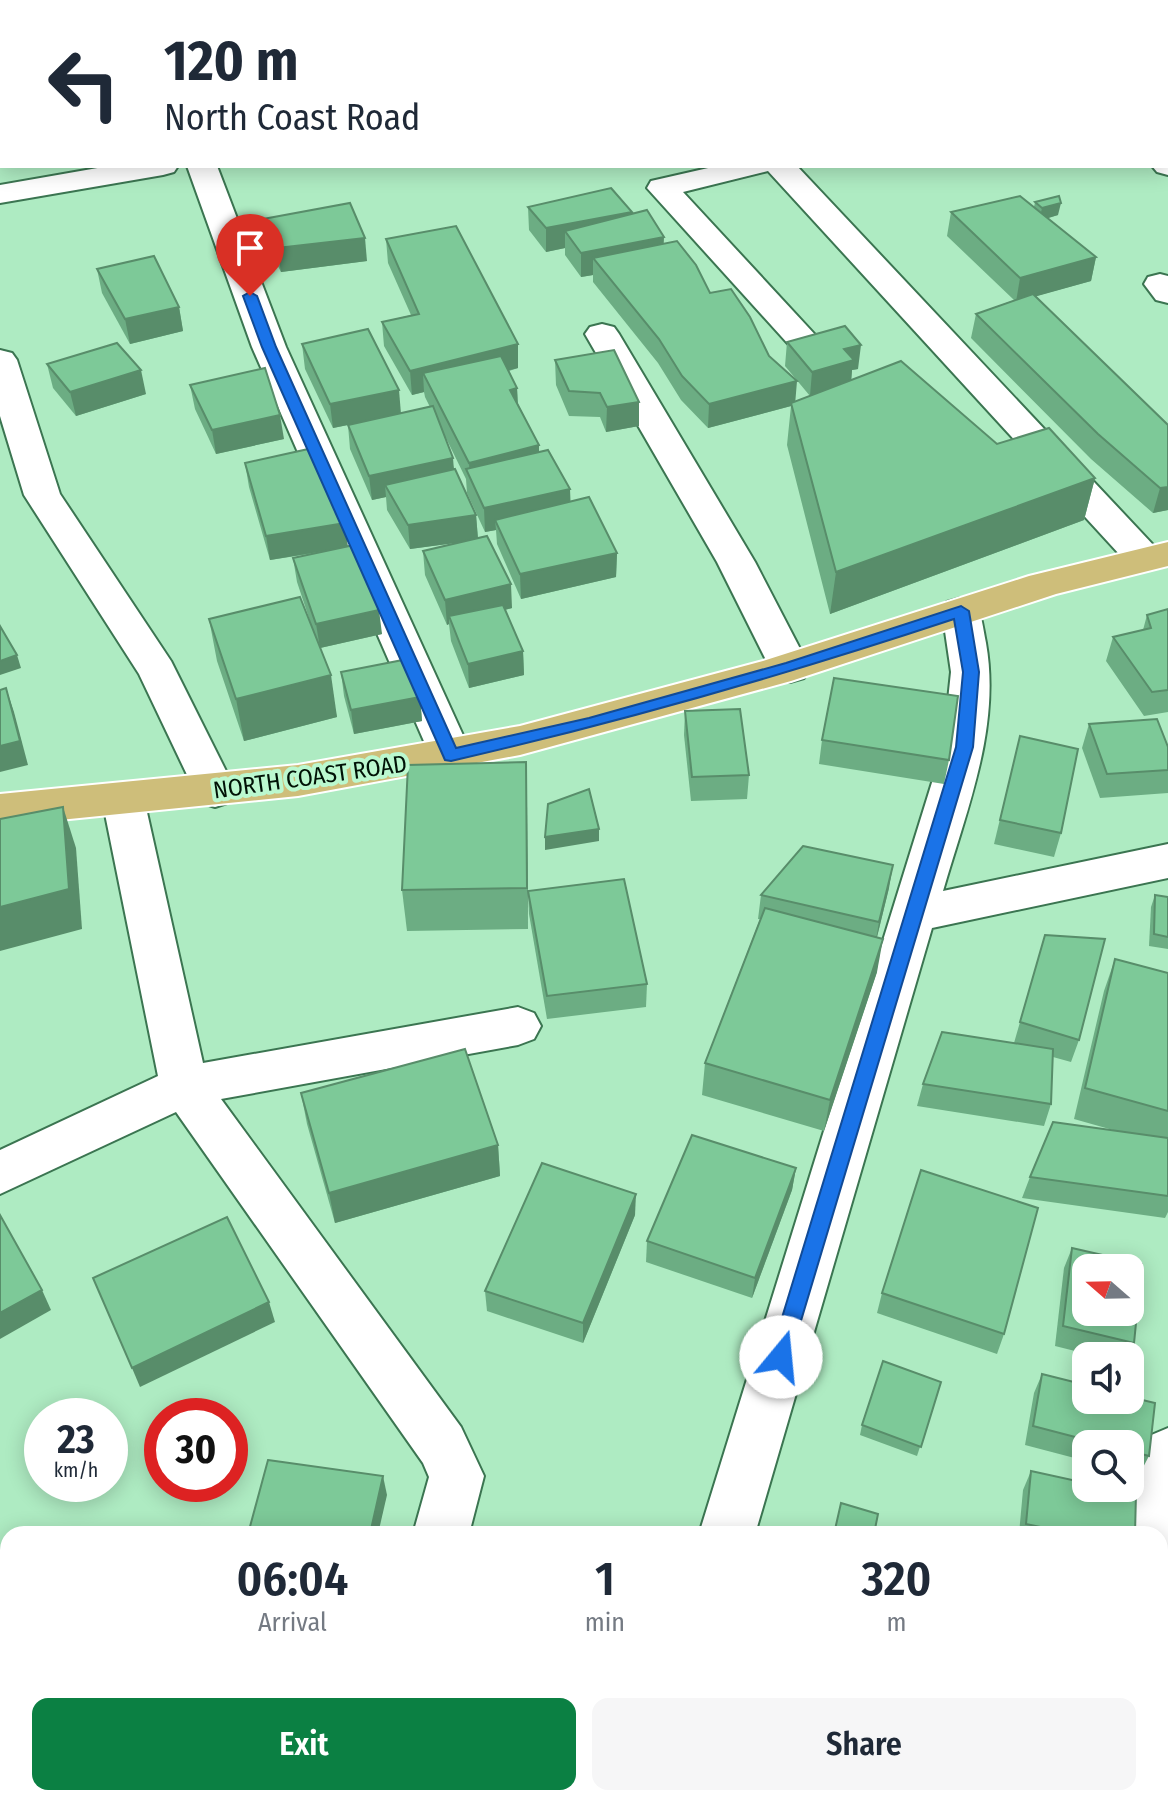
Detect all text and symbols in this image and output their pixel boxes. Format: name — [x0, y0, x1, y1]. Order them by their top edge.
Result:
text: 120 m — [164, 28, 299, 95]
icon: left — [32, 32, 136, 136]
text: North Coast Road — [164, 96, 420, 140]
pin — [216, 214, 284, 296]
icon: arrive — [228, 226, 272, 270]
street label: NORTH COAST ROAD — [211, 750, 409, 804]
north arrow — [1072, 1254, 1144, 1326]
map controls — [1072, 1254, 1144, 1502]
position arrow — [739, 1315, 823, 1399]
button: sound — [1072, 1342, 1144, 1414]
speed limit sign: 30 — [144, 1398, 248, 1502]
text: 23 — [57, 1416, 95, 1464]
button: search — [1072, 1430, 1144, 1502]
text: km/h — [54, 1458, 98, 1482]
text: 06:04 — [237, 1550, 348, 1608]
text: 1 — [595, 1550, 615, 1608]
text: 320 — [862, 1550, 931, 1608]
text: Arrival — [258, 1607, 327, 1638]
text: min — [585, 1607, 625, 1638]
text: m — [886, 1607, 906, 1638]
button: Exit — [32, 1698, 576, 1790]
button: Share — [592, 1698, 1136, 1790]

